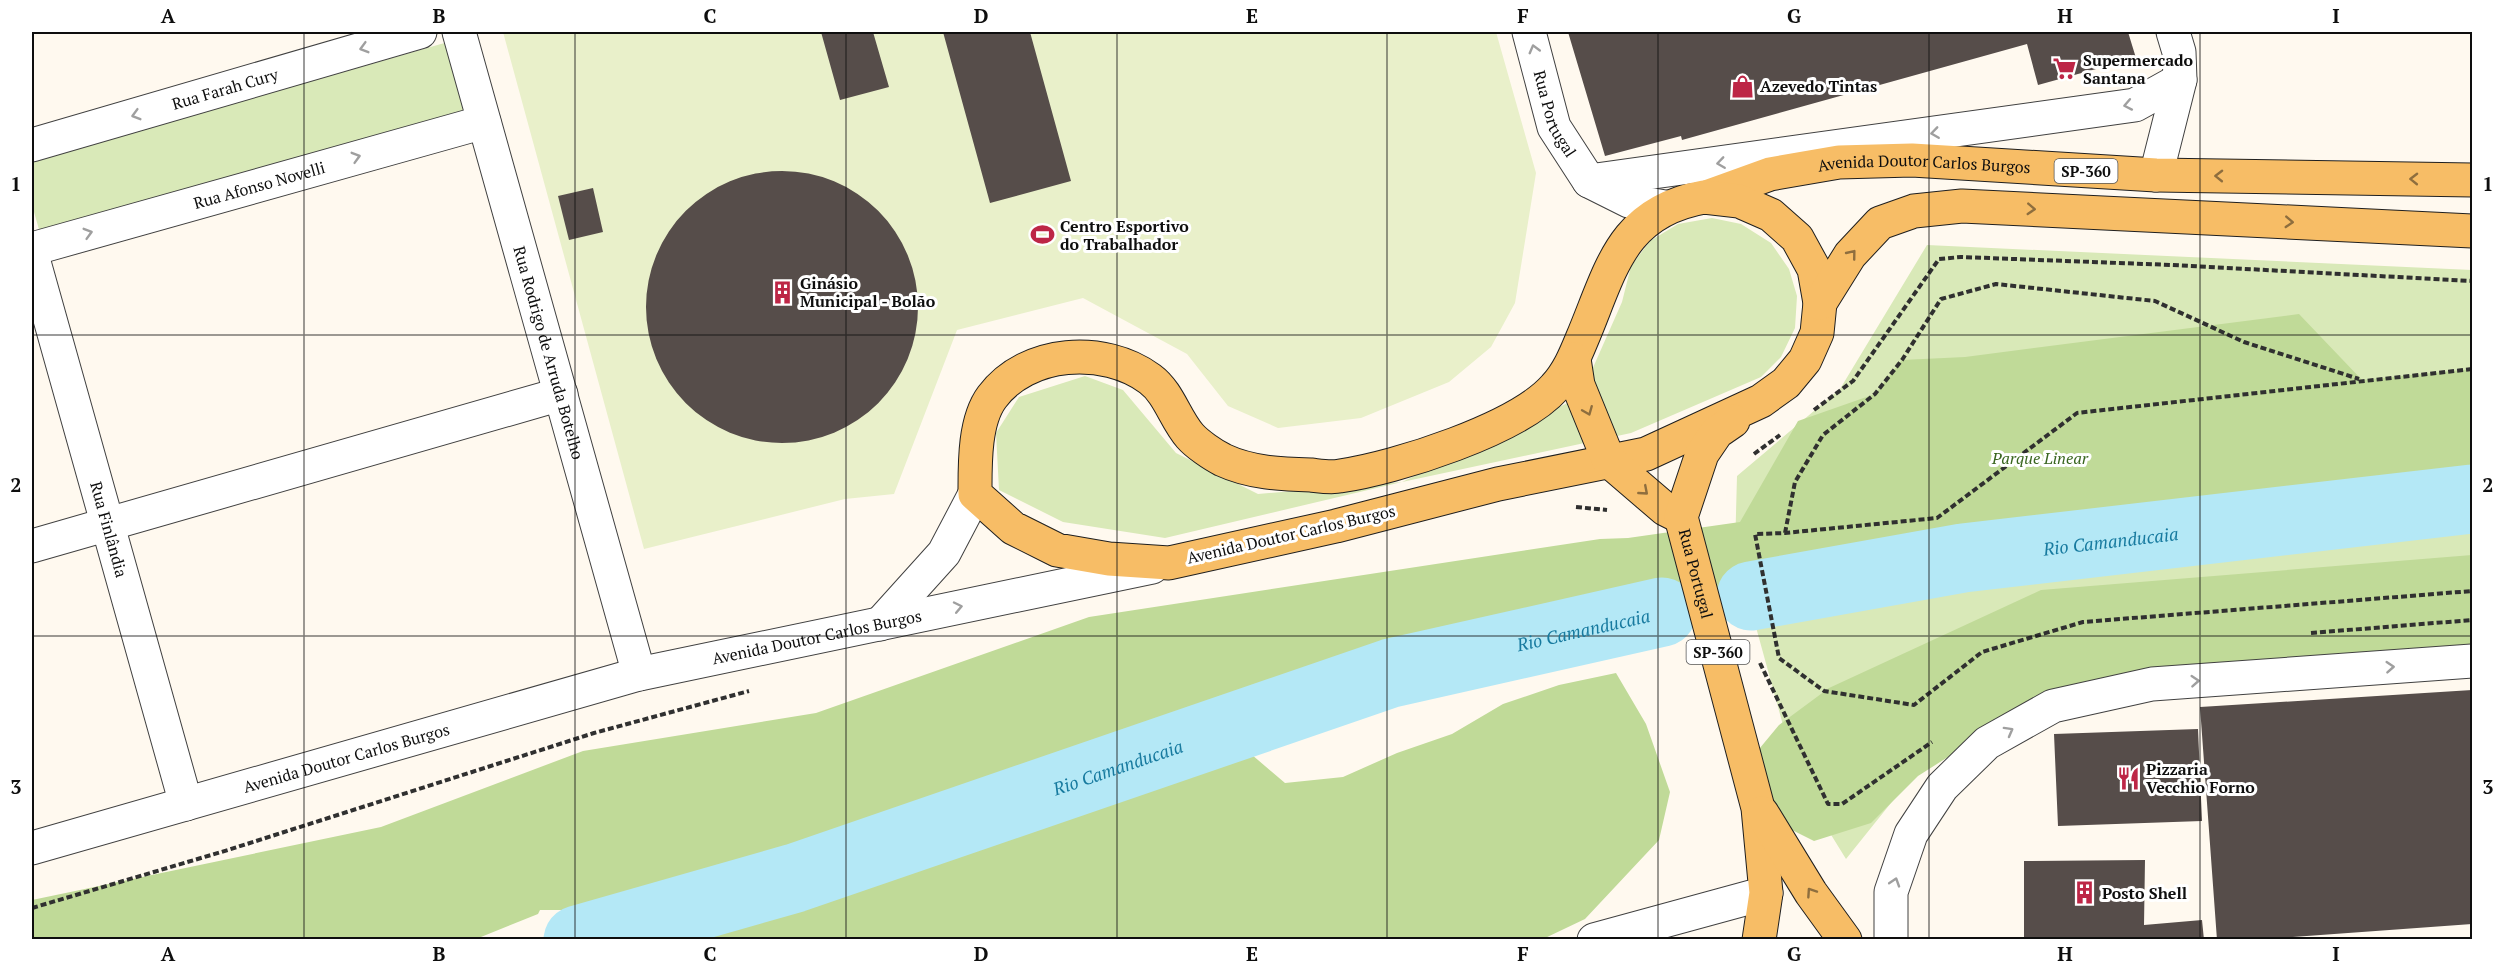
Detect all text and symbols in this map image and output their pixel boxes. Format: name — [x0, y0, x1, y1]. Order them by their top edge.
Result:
text: A — [161, 2, 176, 29]
text: B — [433, 2, 446, 29]
text: C — [703, 2, 717, 29]
text: D — [974, 2, 988, 29]
text: E — [1246, 2, 1258, 29]
text: F — [1517, 2, 1529, 29]
text: G — [1787, 2, 1801, 29]
text: H — [2057, 2, 2073, 29]
text: I — [2332, 2, 2340, 29]
one-way arrow — [359, 41, 370, 53]
one-way arrow — [1528, 44, 1541, 54]
place label: Supermercado Santana — [2083, 49, 2194, 89]
supermarket icon: Supermercado Santana — [2052, 56, 2078, 82]
street label: Rua Farah Cury — [169, 63, 282, 115]
street label: Rua Portugal — [1529, 68, 1582, 161]
shop icon: Azevedo Tintas — [1729, 73, 1755, 99]
place label: Azevedo Tintas — [1760, 75, 1877, 97]
one-way arrow — [2123, 98, 2133, 111]
one-way arrow — [131, 108, 142, 120]
one-way arrow — [1930, 126, 1940, 138]
street label: Avenida Doutor Carlos Burgos — [1816, 149, 2031, 178]
one-way arrow — [351, 152, 361, 165]
street label: Rua Afonso Novelli — [191, 156, 328, 214]
one-way arrow — [1716, 156, 1726, 168]
road number: SP-360 — [2054, 159, 2118, 183]
text: 1 — [10, 170, 22, 197]
one-way arrow — [2215, 170, 2224, 182]
text: 1 — [2482, 170, 2494, 197]
one-way arrow — [2410, 173, 2419, 186]
one-way arrow — [2026, 203, 2035, 216]
place label: Centro Esportivo do Trabalhador — [1060, 215, 1189, 255]
one-way arrow — [2284, 215, 2293, 228]
sports icon: Centro Esportivo do Trabalhador — [1029, 222, 1055, 248]
one-way arrow — [82, 228, 93, 240]
street label: Rua Rodrigo de Arruda Botelho — [509, 243, 589, 462]
one-way arrow — [1844, 250, 1855, 261]
place label: Ginásio Municipal - Bolão — [800, 272, 936, 312]
building icon: Ginásio Municipal - Bolão — [769, 279, 795, 305]
one-way arrow — [1581, 405, 1593, 416]
park label: Parque Linear — [1991, 447, 2089, 469]
text: 2 — [10, 471, 22, 498]
text: 2 — [2482, 471, 2494, 498]
street label: Rua Finlândia — [85, 479, 133, 580]
one-way arrow — [1637, 484, 1648, 495]
street label: Avenida Doutor Carlos Burgos — [1185, 499, 1397, 569]
water label: Rio Camanducaia — [2041, 521, 2180, 561]
street label: Rua Portugal — [1674, 526, 1718, 621]
one-way arrow — [952, 602, 962, 615]
water label: Rio Camanducaia — [1513, 603, 1652, 657]
street label: Avenida Doutor Carlos Burgos — [710, 604, 924, 670]
road number: SP-360 — [1686, 640, 1750, 664]
one-way arrow — [2385, 661, 2394, 674]
one-way arrow — [2191, 674, 2200, 687]
street label: Avenida Doutor Carlos Burgos — [241, 718, 452, 798]
one-way arrow — [2003, 726, 2013, 738]
water label: Rio Camanducaia — [1049, 734, 1186, 801]
place label: Pizzaria Vecchio Forno — [2146, 758, 2255, 798]
restaurant icon: Pizzaria Vecchio Forno — [2115, 765, 2141, 791]
text: 3 — [10, 773, 22, 800]
text: 3 — [2482, 773, 2494, 800]
one-way arrow — [1888, 877, 1900, 888]
building icon: Posto Shell — [2071, 880, 2097, 906]
place label: Posto Shell — [2102, 882, 2187, 904]
one-way arrow — [1807, 888, 1818, 899]
text: A — [161, 940, 176, 967]
text: B — [433, 940, 446, 967]
text: C — [703, 940, 717, 967]
text: D — [974, 940, 988, 967]
text: E — [1246, 940, 1258, 967]
text: F — [1517, 940, 1529, 967]
text: G — [1787, 940, 1801, 967]
text: H — [2057, 940, 2073, 967]
text: I — [2332, 940, 2340, 967]

